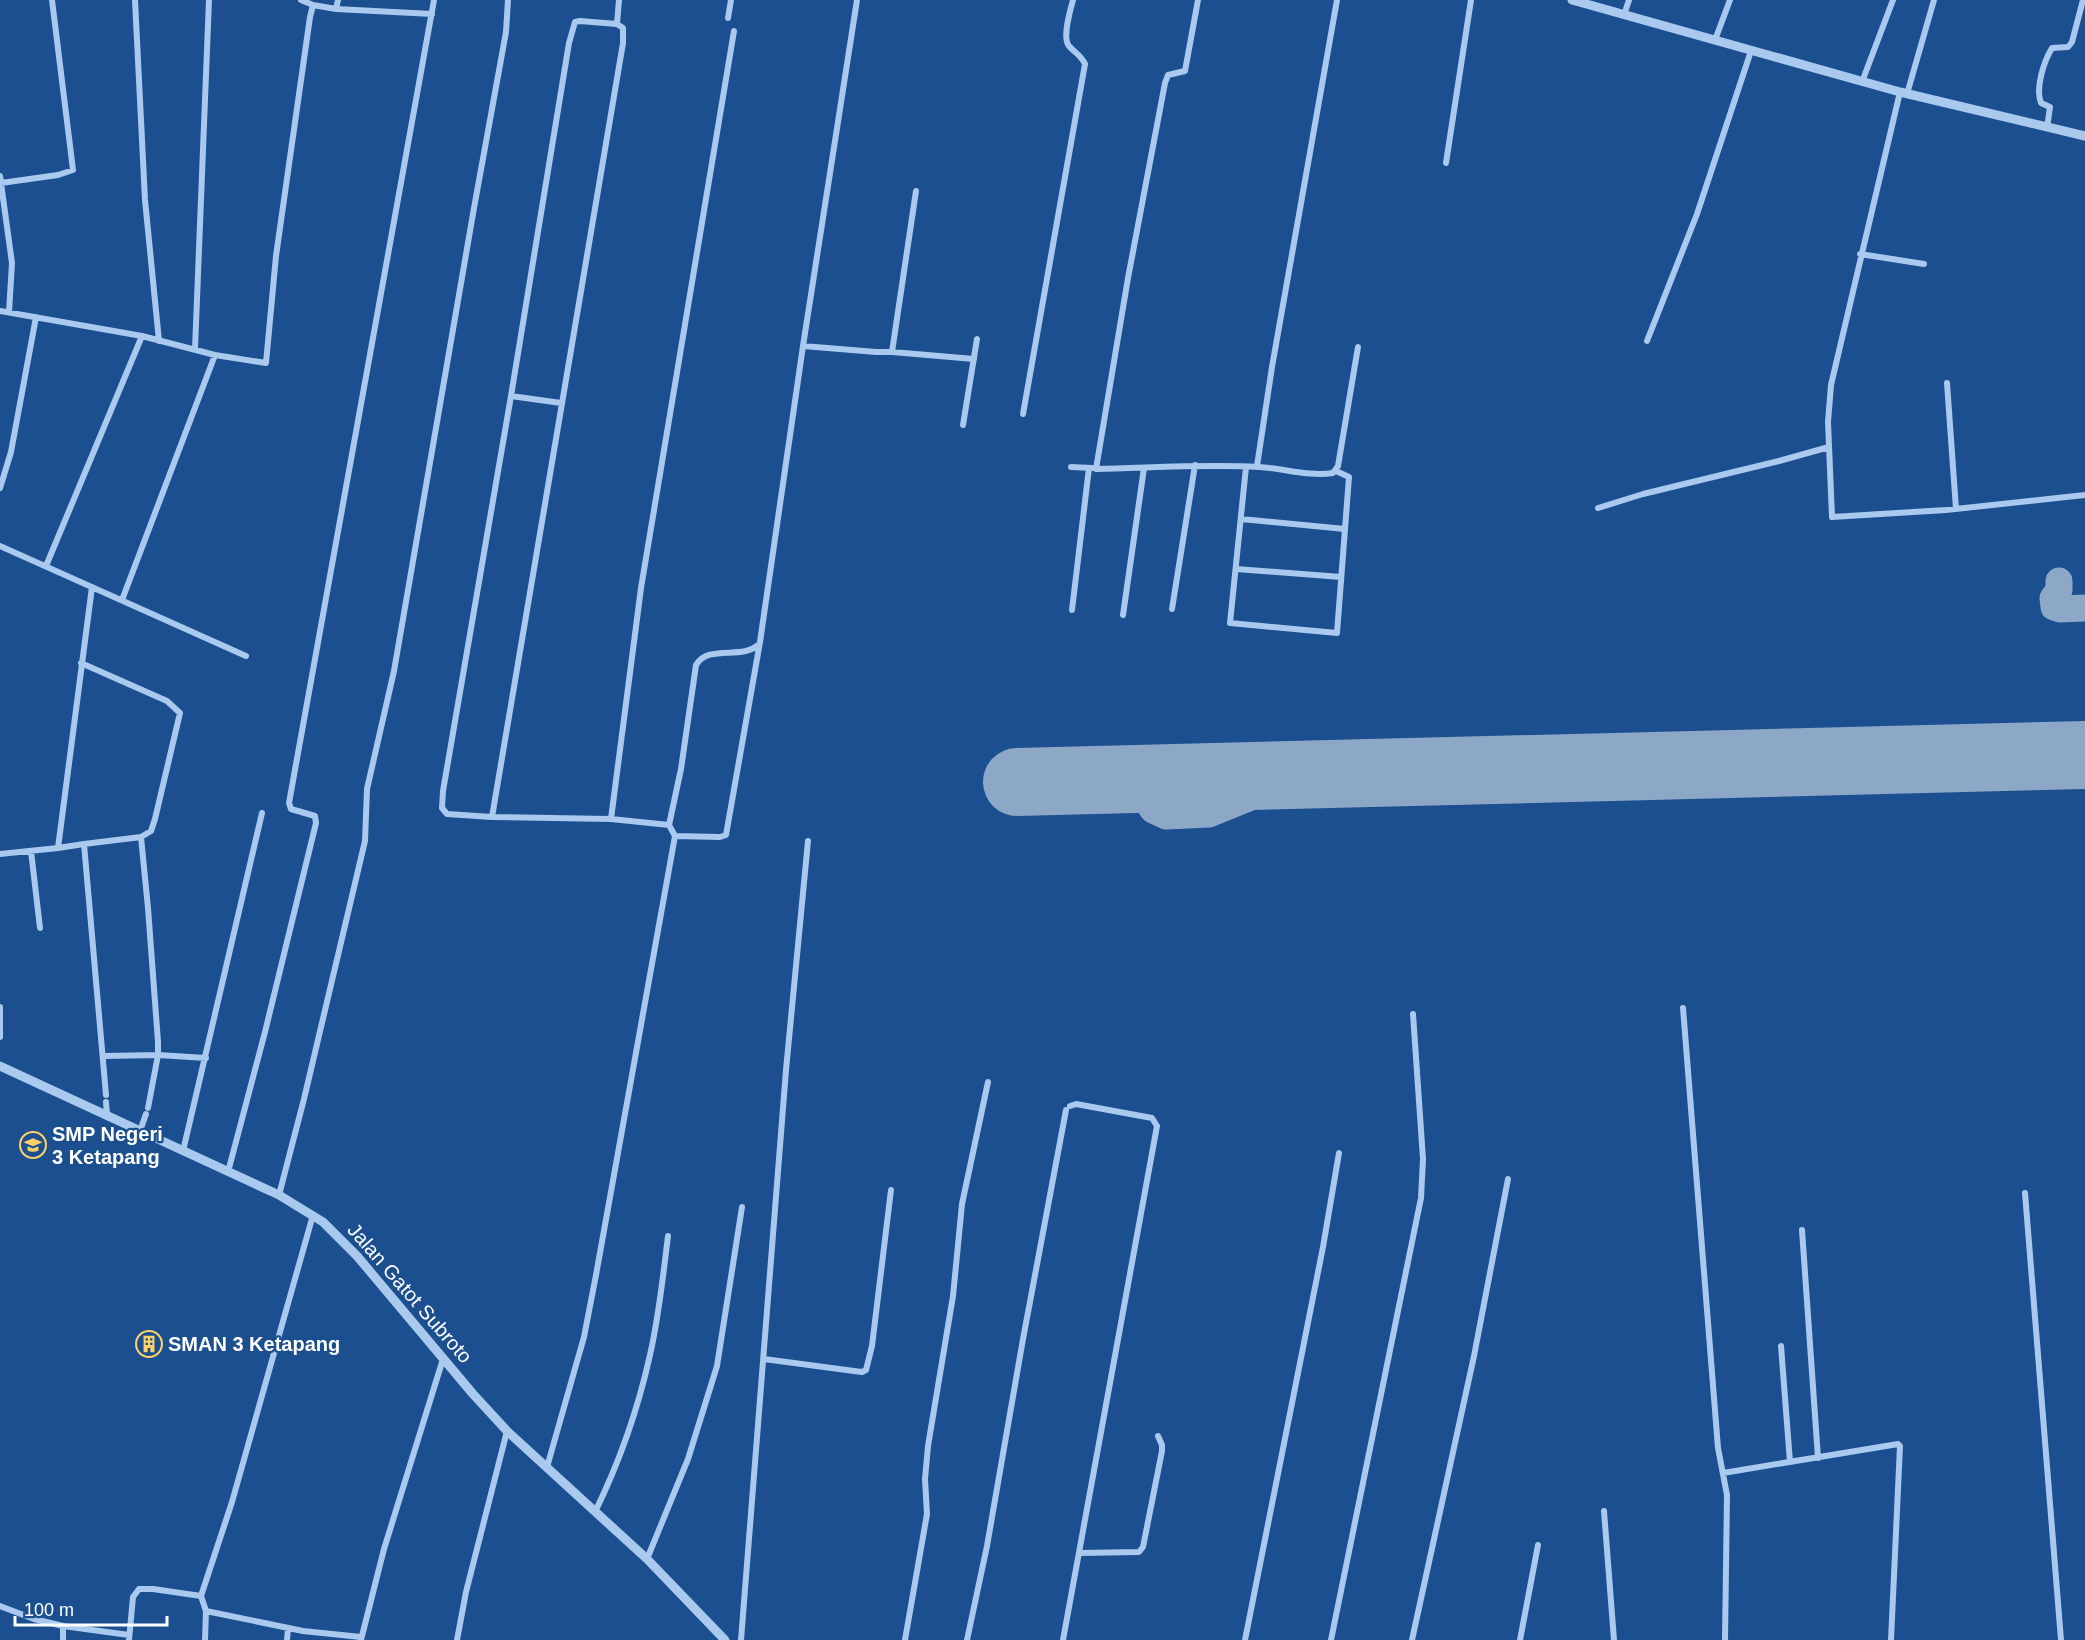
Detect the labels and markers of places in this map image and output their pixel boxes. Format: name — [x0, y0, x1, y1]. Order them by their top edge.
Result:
place label: SMP Negeri 3 Ketapang — [52, 1123, 163, 1168]
school or university icon: SMP Negeri 3 Ketapang — [18, 1130, 48, 1160]
building icon: SMAN 3 Ketapang — [134, 1329, 164, 1359]
place label: SMAN 3 Ketapang — [168, 1333, 340, 1355]

